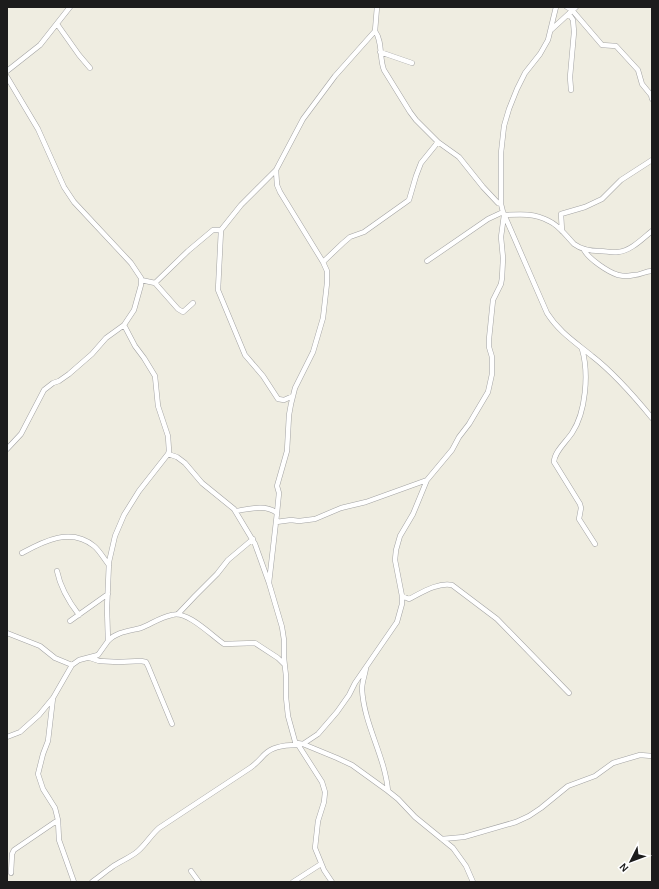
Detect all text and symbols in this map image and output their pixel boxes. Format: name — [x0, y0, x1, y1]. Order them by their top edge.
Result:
north arrow — [611, 841, 651, 881]
text: N — [616, 860, 631, 875]

